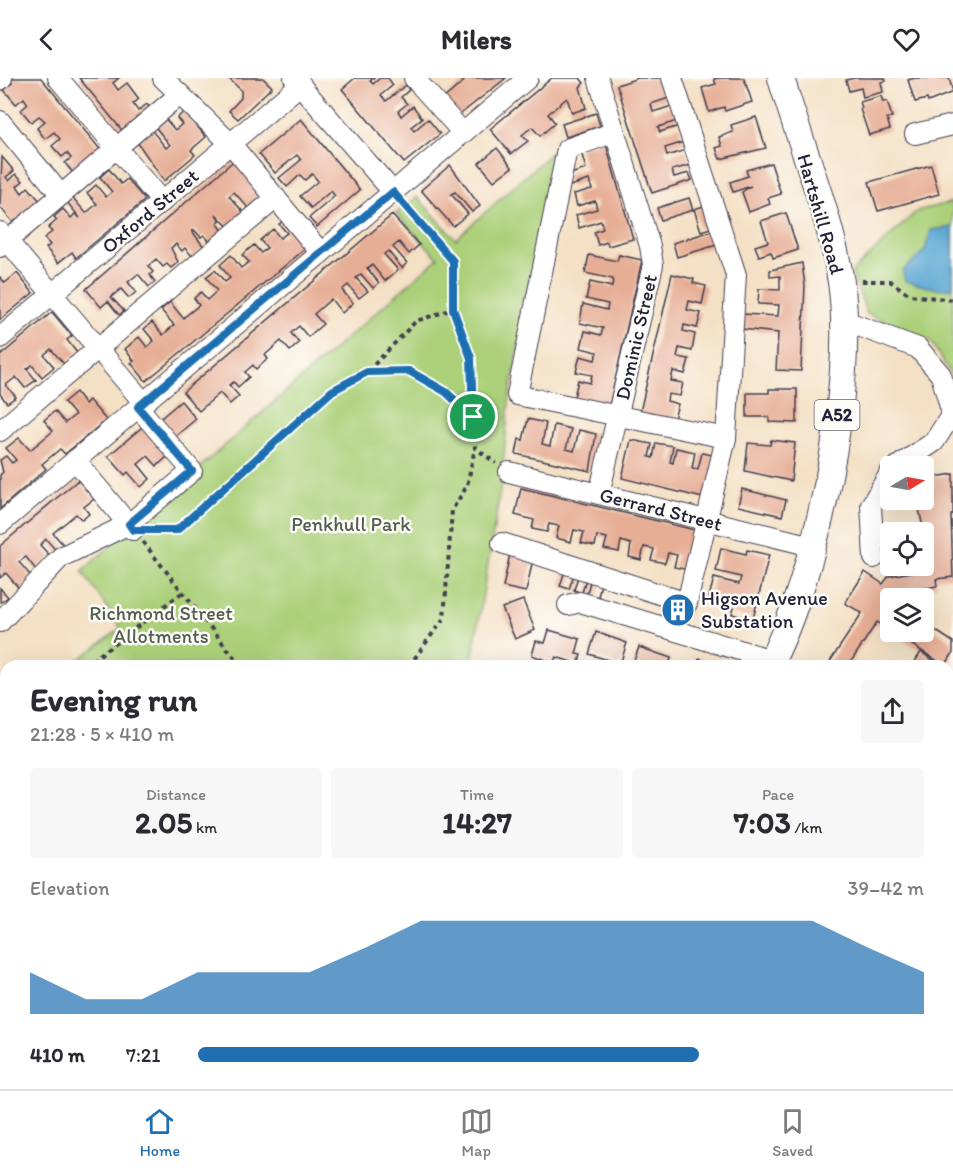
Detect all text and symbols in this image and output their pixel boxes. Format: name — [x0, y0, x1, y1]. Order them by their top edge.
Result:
icon: back — [30, 23, 63, 56]
text: Milers — [441, 23, 512, 56]
icon: heart — [890, 23, 923, 56]
street label: Hartshill Road — [792, 151, 850, 277]
street label: Oxford Street — [97, 164, 203, 258]
street label: Dominic Street — [610, 272, 662, 402]
pin — [447, 391, 498, 442]
icon: arrive — [456, 400, 489, 433]
road number: A52 — [814, 400, 860, 430]
north arrow — [880, 456, 934, 510]
map controls — [880, 456, 934, 642]
street label: Gerrard Street — [597, 482, 725, 536]
park label: Penkhull Park — [291, 512, 411, 536]
button: locate — [880, 522, 934, 576]
place label: Higson Avenue Substation — [701, 586, 828, 633]
button: layers — [880, 588, 934, 642]
building icon: Higson Avenue Substation — [660, 592, 696, 628]
park label: Richmond Street Allotments — [89, 601, 233, 648]
text: Evening run — [30, 680, 197, 719]
button: share — [861, 680, 924, 743]
text: 21:28 · 5 × 410 m — [30, 722, 174, 746]
text: Distance — [146, 785, 206, 804]
text: Time — [460, 785, 494, 804]
text: Pace — [762, 785, 794, 804]
text: 2.05 — [135, 804, 192, 841]
text: 14:27 — [442, 804, 512, 841]
text: 7:03 — [734, 804, 791, 841]
text: km — [192, 818, 217, 837]
text: /km — [791, 818, 822, 837]
text: Elevation — [30, 876, 109, 900]
text: 39–42 m — [848, 876, 924, 900]
text: 410 m — [30, 1043, 85, 1067]
text: 7:21 — [126, 1043, 161, 1067]
tab: Home — [140, 1105, 180, 1160]
tab: Map — [460, 1105, 493, 1160]
tab: Saved — [772, 1105, 813, 1160]

